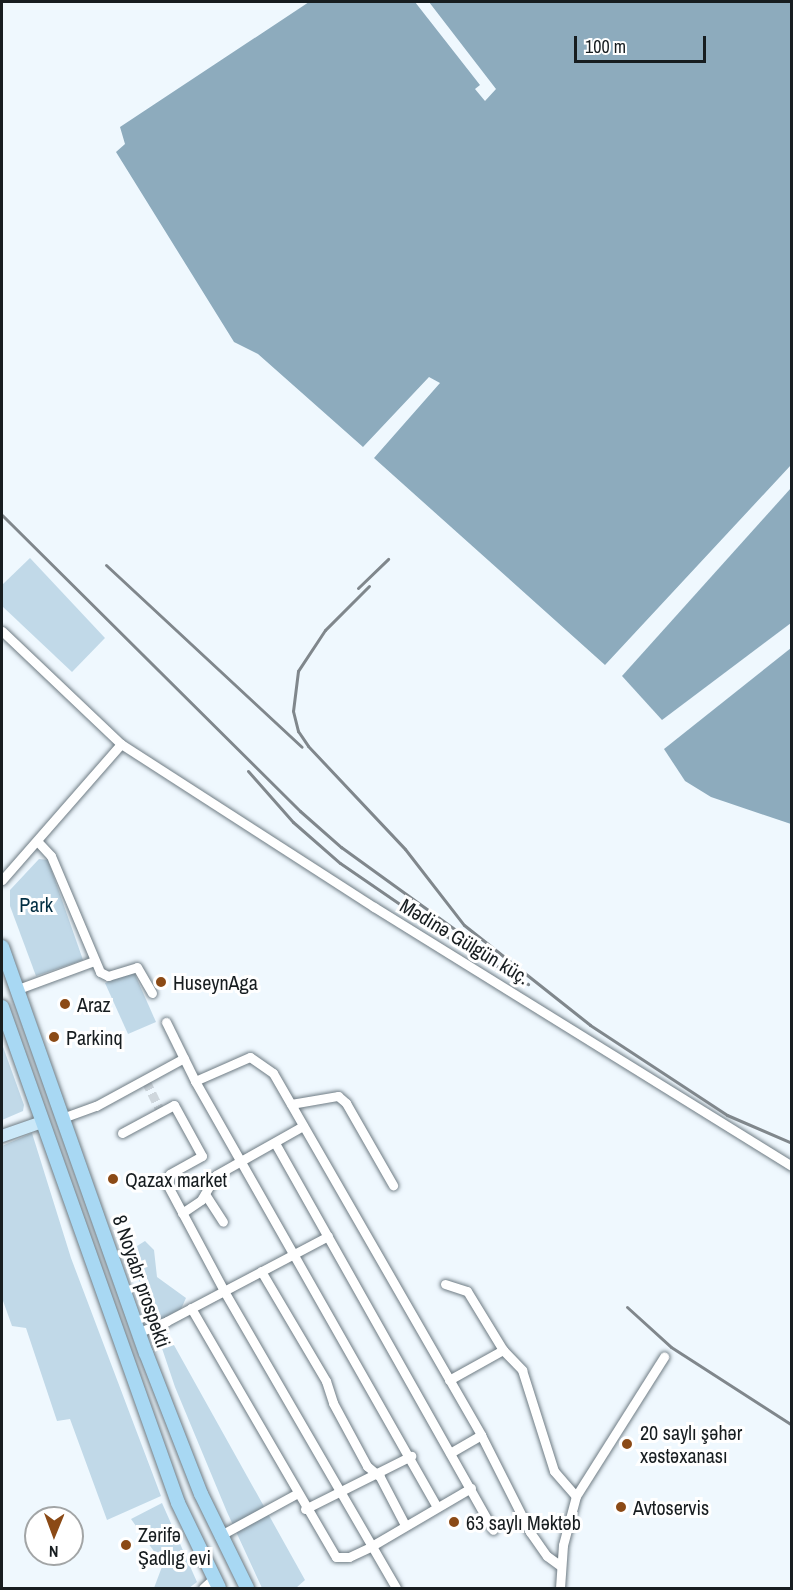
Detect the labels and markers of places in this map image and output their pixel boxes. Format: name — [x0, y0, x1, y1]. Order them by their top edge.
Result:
place label: HuseynAga — [173, 970, 258, 994]
marker: HuseynAga — [154, 975, 168, 989]
place label: Araz — [77, 992, 111, 1016]
marker: Araz — [58, 997, 72, 1011]
place label: Parkinq — [66, 1025, 123, 1049]
marker: Parkinq — [47, 1030, 61, 1044]
place label: Qazax market — [125, 1167, 227, 1191]
marker: Qazax market — [106, 1172, 120, 1186]
place label: 20 saylı şəhər xəstəxanası — [640, 1420, 742, 1467]
marker: 20 saylı şəhər xəstəxanası — [618, 1435, 636, 1453]
place label: Avtoservis — [633, 1495, 709, 1519]
marker: Avtoservis — [614, 1500, 628, 1514]
place label: 63 saylı Məktəb — [466, 1510, 581, 1534]
marker: 63 saylı Məktəb — [447, 1515, 461, 1529]
place label: Zərifə Şadlıg evi — [138, 1522, 211, 1569]
marker: Zərifə Şadlıg evi — [119, 1538, 133, 1552]

